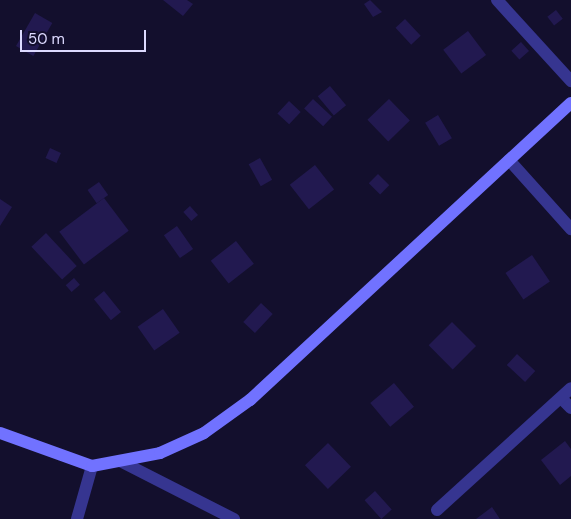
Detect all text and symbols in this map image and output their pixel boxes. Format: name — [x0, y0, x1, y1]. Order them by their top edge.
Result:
scale bar — [22, 20, 149, 52]
text: 50 m — [28, 29, 65, 49]

